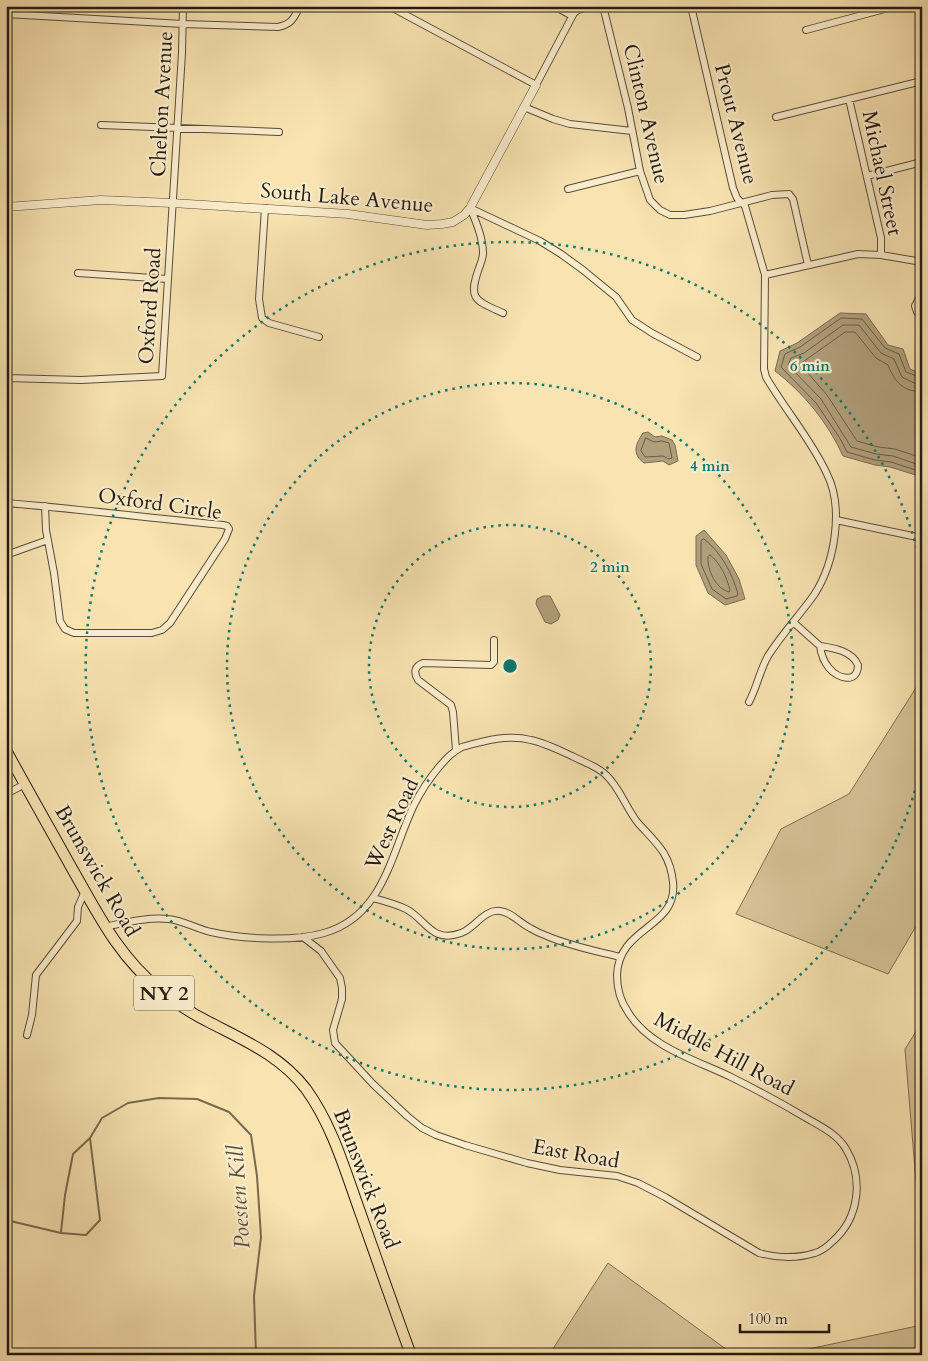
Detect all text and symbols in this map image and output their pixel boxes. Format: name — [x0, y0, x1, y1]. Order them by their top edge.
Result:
street label: Chelton Avenue — [144, 30, 180, 178]
street label: Clinton Avenue — [616, 41, 676, 187]
street label: Prout Avenue — [707, 61, 765, 187]
street label: Michael Street — [855, 108, 909, 238]
street label: South Lake Avenue — [259, 176, 435, 220]
street label: Oxford Road — [131, 247, 169, 365]
text: 6 min — [790, 356, 830, 376]
text: 4 min — [690, 456, 730, 476]
street label: Oxford Circle — [96, 481, 224, 527]
text: 2 min — [590, 557, 630, 577]
centre of rings — [501, 657, 519, 675]
street label: West Road — [358, 773, 426, 876]
street label: Brunswick Road — [47, 800, 147, 942]
road number: NY 2 — [134, 976, 194, 1010]
street label: Middle Hill Road — [649, 1005, 799, 1103]
street label: Brunswick Road — [326, 1105, 406, 1253]
street label: East Road — [530, 1132, 622, 1176]
water label: Poesten Kill — [220, 1143, 258, 1250]
scale bar — [740, 1301, 829, 1333]
text: 100 m — [748, 1309, 788, 1329]

